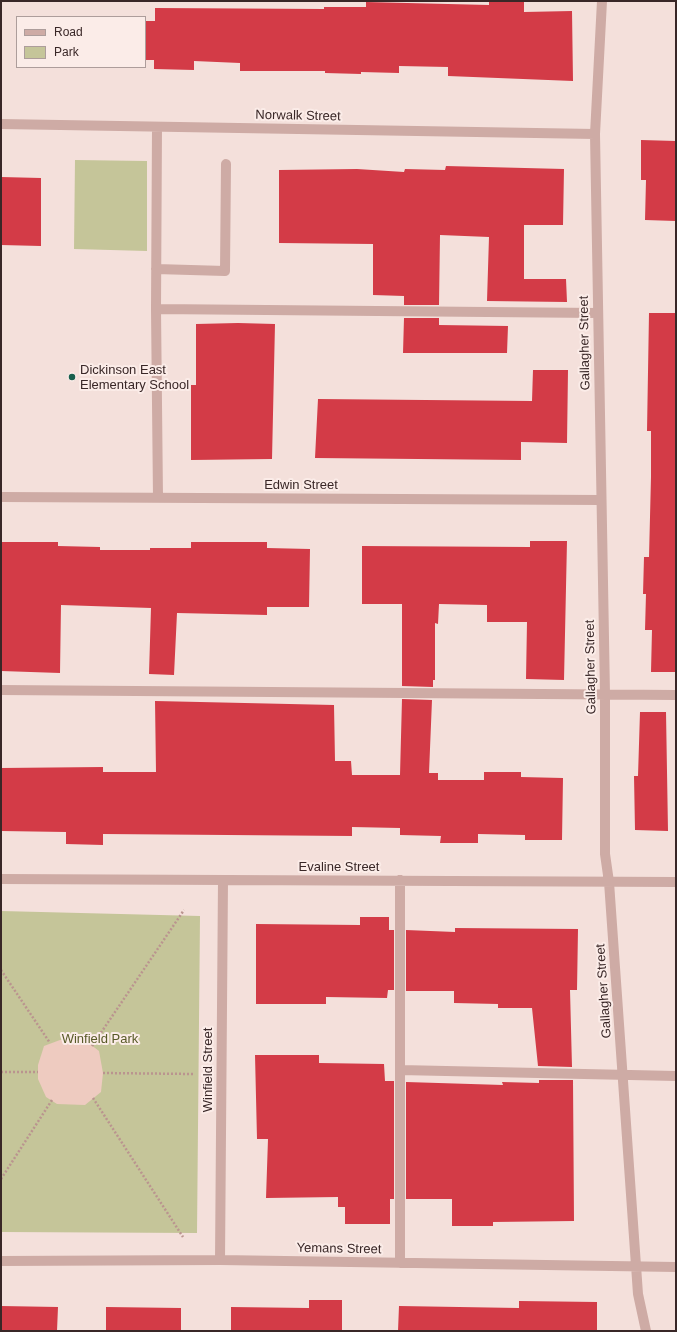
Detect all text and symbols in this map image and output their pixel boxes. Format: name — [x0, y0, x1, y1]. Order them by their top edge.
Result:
legend — [16, 16, 146, 68]
text: Road — [54, 25, 83, 39]
text: Park — [54, 45, 79, 59]
street label: Norwalk Street — [255, 107, 341, 125]
street label: Gallagher Street — [576, 296, 594, 390]
place label: Dickinson East Elementary School — [80, 362, 189, 393]
marker: Dickinson East Elementary School — [67, 372, 77, 382]
street label: Edwin Street — [264, 477, 338, 493]
street label: Gallagher Street — [582, 620, 600, 714]
street label: Evaline Street — [299, 859, 379, 875]
street label: Gallagher Street — [593, 943, 615, 1039]
street label: Winfield Street — [200, 1028, 216, 1112]
park label: Winfield Park — [62, 1031, 138, 1047]
street label: Yemans Street — [296, 1240, 382, 1258]

